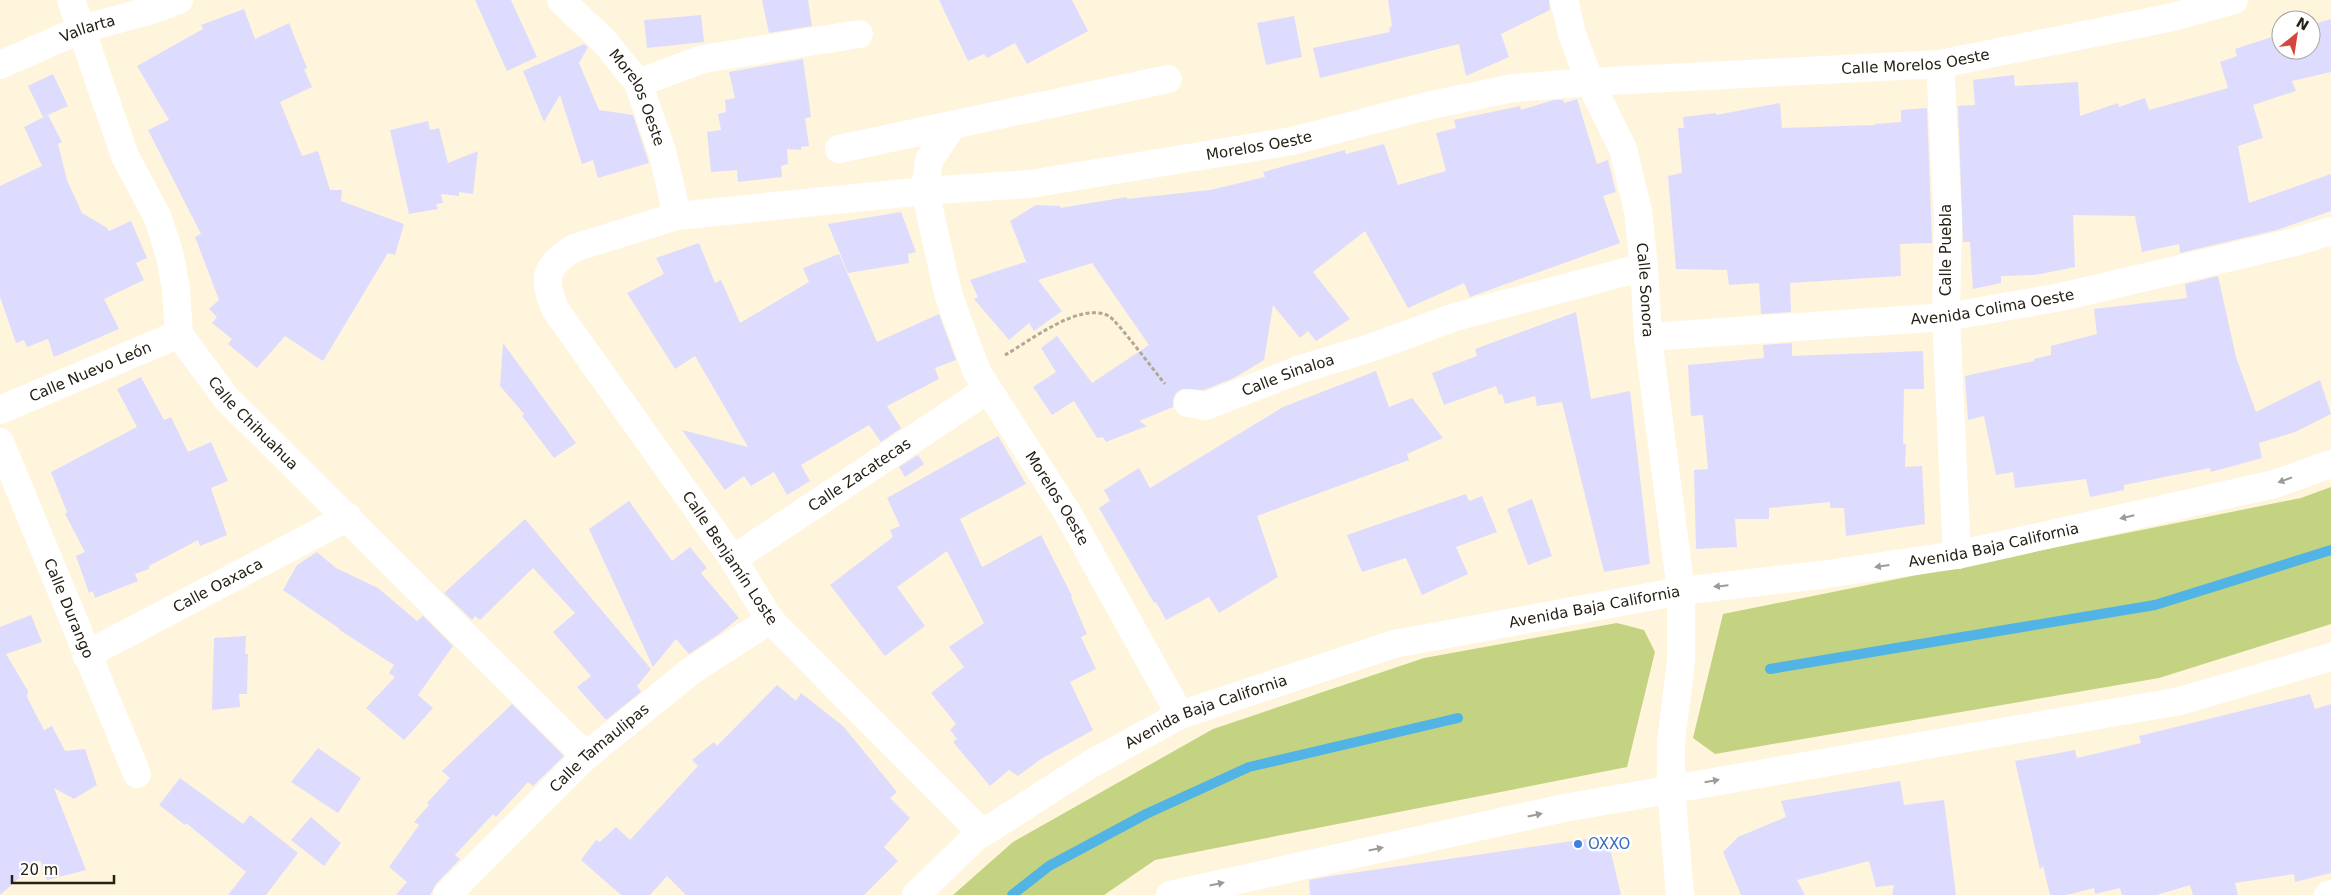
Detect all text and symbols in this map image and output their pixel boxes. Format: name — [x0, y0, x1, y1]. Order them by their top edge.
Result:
north arrow — [2271, 10, 2321, 60]
street label: Vallarta — [57, 11, 117, 47]
text: N — [2293, 14, 2312, 34]
street label: Morelos Oeste — [605, 45, 668, 148]
street label: Calle Morelos Oeste — [1841, 45, 1991, 78]
street label: Morelos Oeste — [1205, 127, 1314, 164]
street label: Calle Puebla — [1937, 204, 1955, 296]
street label: Calle Sonora — [1632, 242, 1657, 338]
street label: Avenida Colima Oeste — [1910, 285, 2076, 328]
street label: Calle Nuevo León — [26, 338, 154, 406]
street label: Calle Sinaloa — [1239, 350, 1336, 400]
street label: Calle Chihuahua — [204, 373, 302, 474]
street label: Calle Zacatecas — [805, 434, 914, 515]
street label: Morelos Oeste — [1021, 448, 1093, 548]
one-way arrow — [2277, 476, 2292, 484]
street label: Calle Benjamín Loste — [678, 488, 782, 628]
one-way arrow — [2119, 513, 2135, 521]
street label: Avenida Baja California — [1907, 519, 2081, 571]
street label: Calle Oaxaca — [170, 555, 266, 617]
street label: Calle Durango — [40, 556, 97, 661]
one-way arrow — [1874, 563, 1890, 571]
street label: Avenida Baja California — [1508, 582, 1682, 632]
one-way arrow — [1713, 582, 1729, 590]
street label: Avenida Baja California — [1122, 671, 1289, 752]
street label: Calle Tamaulipas — [546, 699, 653, 796]
one-way arrow — [1704, 777, 1720, 785]
one-way arrow — [1527, 810, 1543, 818]
place label: OXXO — [1588, 835, 1630, 853]
marker: OXXO — [1572, 838, 1584, 850]
one-way arrow — [1368, 845, 1384, 853]
scale bar — [12, 852, 115, 884]
text: 20 m — [20, 861, 58, 879]
one-way arrow — [1210, 879, 1226, 887]

